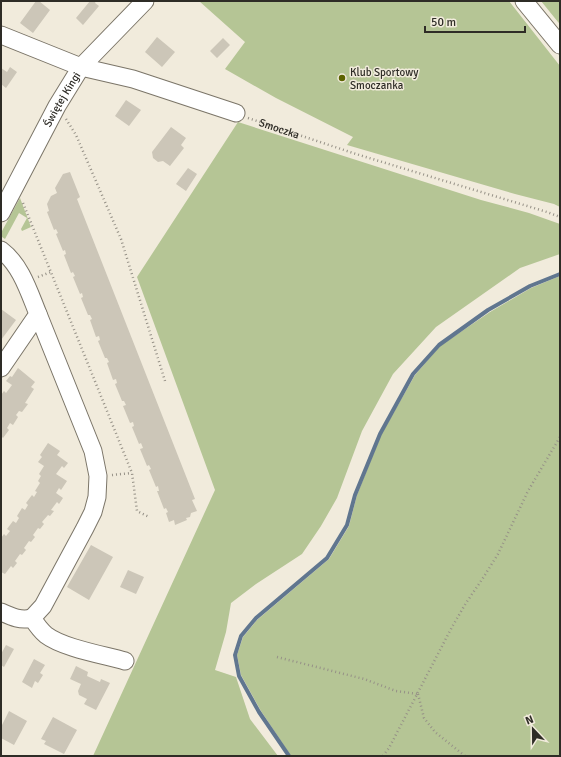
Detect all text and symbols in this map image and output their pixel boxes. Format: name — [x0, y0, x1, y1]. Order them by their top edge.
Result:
scale bar — [425, 8, 525, 34]
text: 50 m — [431, 15, 456, 30]
place label: Klub Sportowy Smoczanka — [350, 66, 419, 92]
street label: Świętej Kingi — [40, 69, 83, 129]
marker: Klub Sportowy Smoczanka — [337, 73, 347, 83]
street label: Smoczka — [257, 116, 302, 141]
north arrow — [513, 709, 553, 749]
text: N — [523, 713, 535, 728]

